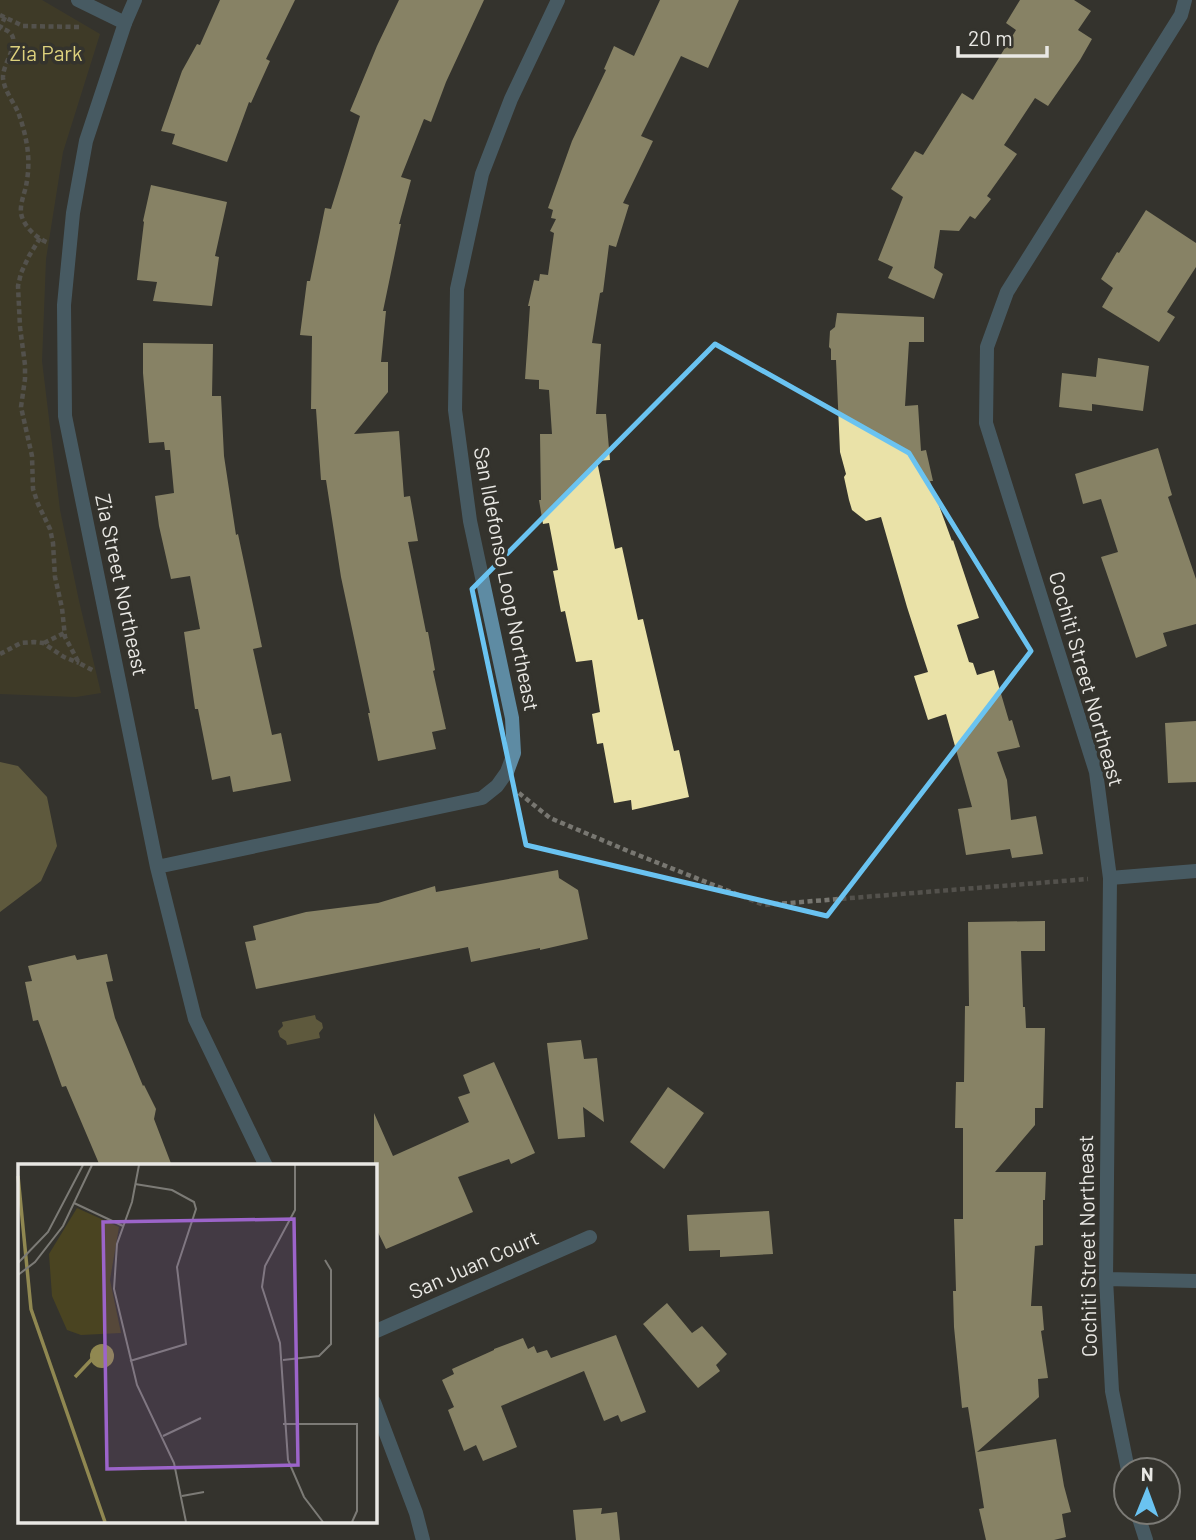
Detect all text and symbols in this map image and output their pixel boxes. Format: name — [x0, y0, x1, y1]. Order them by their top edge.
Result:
scale bar — [958, 14, 1047, 58]
text: 20 m — [968, 25, 1013, 50]
park label: Zia Park — [9, 40, 83, 65]
street label: San Ildefonso Loop Northeast — [470, 444, 545, 713]
street label: Zia Street Northeast — [91, 491, 154, 678]
street label: Cochiti Street Northeast — [1045, 568, 1130, 789]
street label: Cochiti Street Northeast — [1072, 1135, 1101, 1357]
inset map — [18, 1164, 376, 1522]
street label: San Juan Court — [405, 1224, 542, 1303]
north arrow — [1112, 1456, 1182, 1526]
text: N — [1141, 1462, 1154, 1485]

